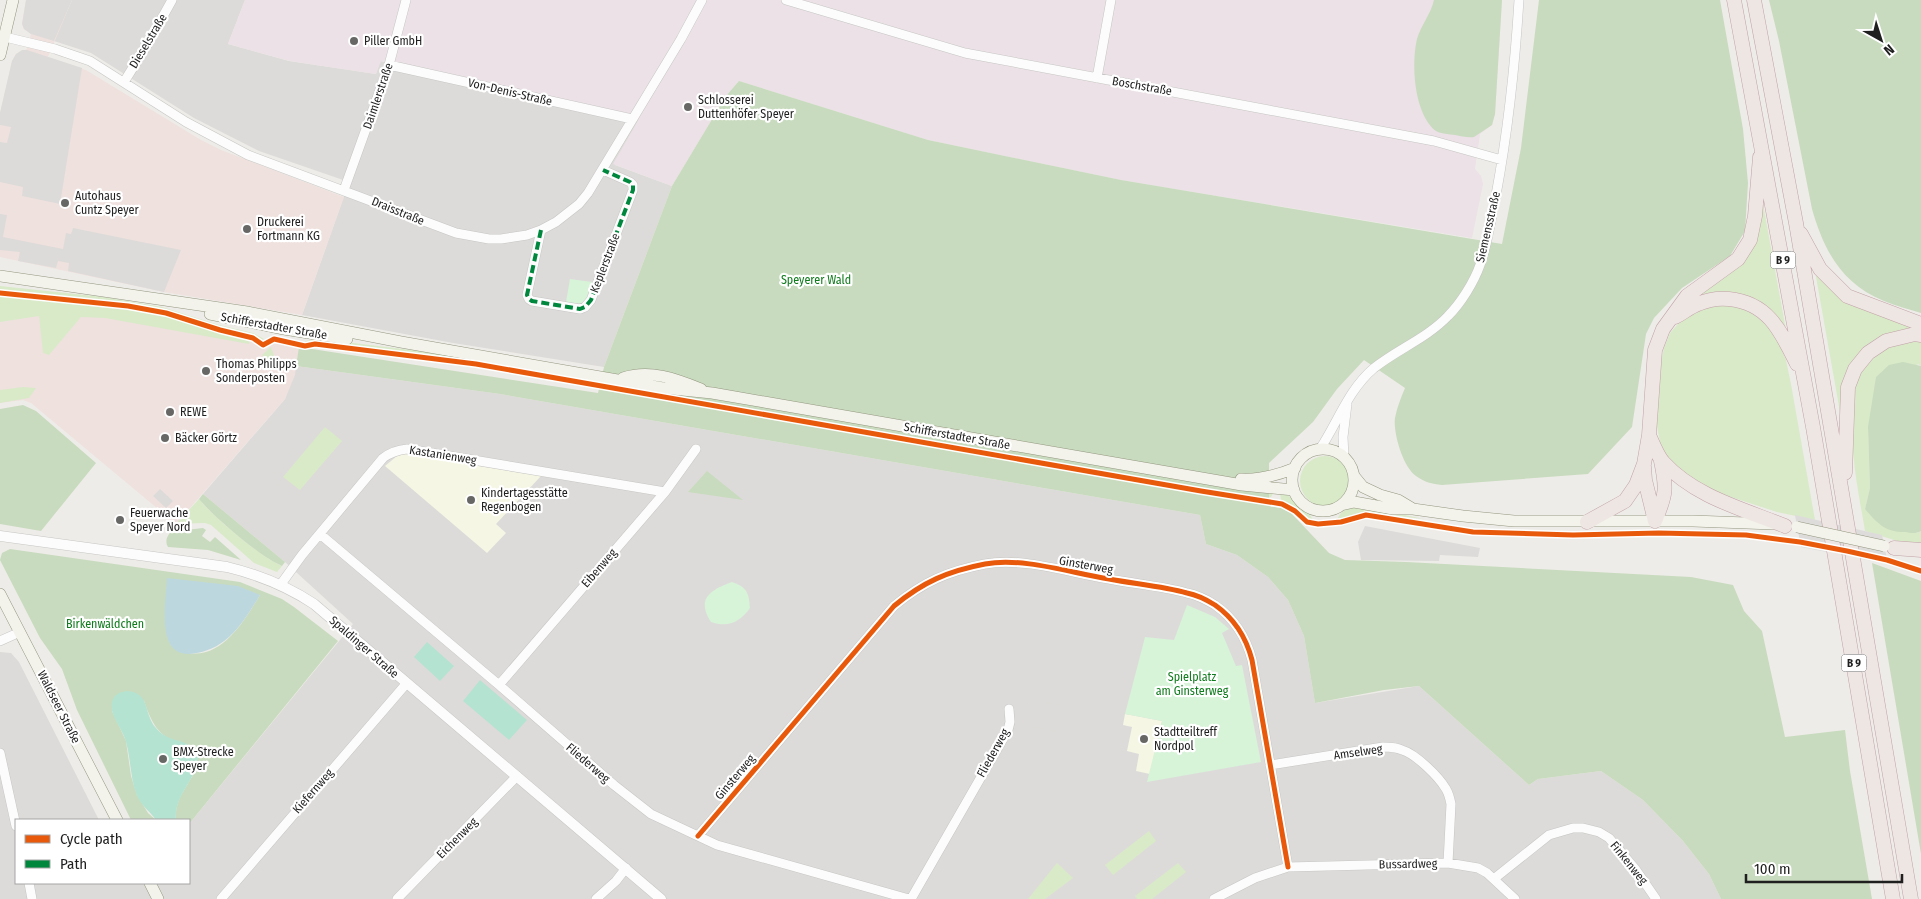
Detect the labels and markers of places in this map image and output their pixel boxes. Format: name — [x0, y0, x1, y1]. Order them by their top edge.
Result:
place label: Piller GmbH — [364, 34, 422, 48]
marker: Piller GmbH — [348, 35, 360, 47]
place label: Schlosserei Duttenhöfer Speyer — [698, 93, 795, 121]
marker: Schlosserei Duttenhöfer Speyer — [682, 101, 694, 113]
place label: Autohaus Cuntz Speyer — [75, 189, 139, 217]
marker: Autohaus Cuntz Speyer — [59, 197, 71, 209]
place label: Druckerei Fortmann KG — [257, 215, 320, 243]
marker: Druckerei Fortmann KG — [241, 223, 253, 235]
place label: Thomas Philipps Sonderposten — [216, 357, 297, 385]
marker: Thomas Philipps Sonderposten — [200, 365, 212, 377]
place label: REWE — [180, 405, 207, 419]
marker: REWE — [164, 406, 176, 418]
place label: Bäcker Görtz — [175, 431, 237, 445]
marker: Bäcker Görtz — [159, 432, 171, 444]
place label: Kindertagesstätte Regenbogen — [481, 486, 568, 514]
marker: Kindertagesstätte Regenbogen — [465, 494, 477, 506]
place label: Feuerwache Speyer Nord — [130, 506, 190, 534]
marker: Feuerwache Speyer Nord — [114, 514, 126, 526]
place label: Stadtteiltreff Nordpol — [1154, 725, 1218, 753]
marker: Stadtteiltreff Nordpol — [1138, 733, 1150, 745]
place label: BMX-Strecke Speyer — [173, 745, 234, 773]
marker: BMX-Strecke Speyer — [157, 753, 169, 765]

